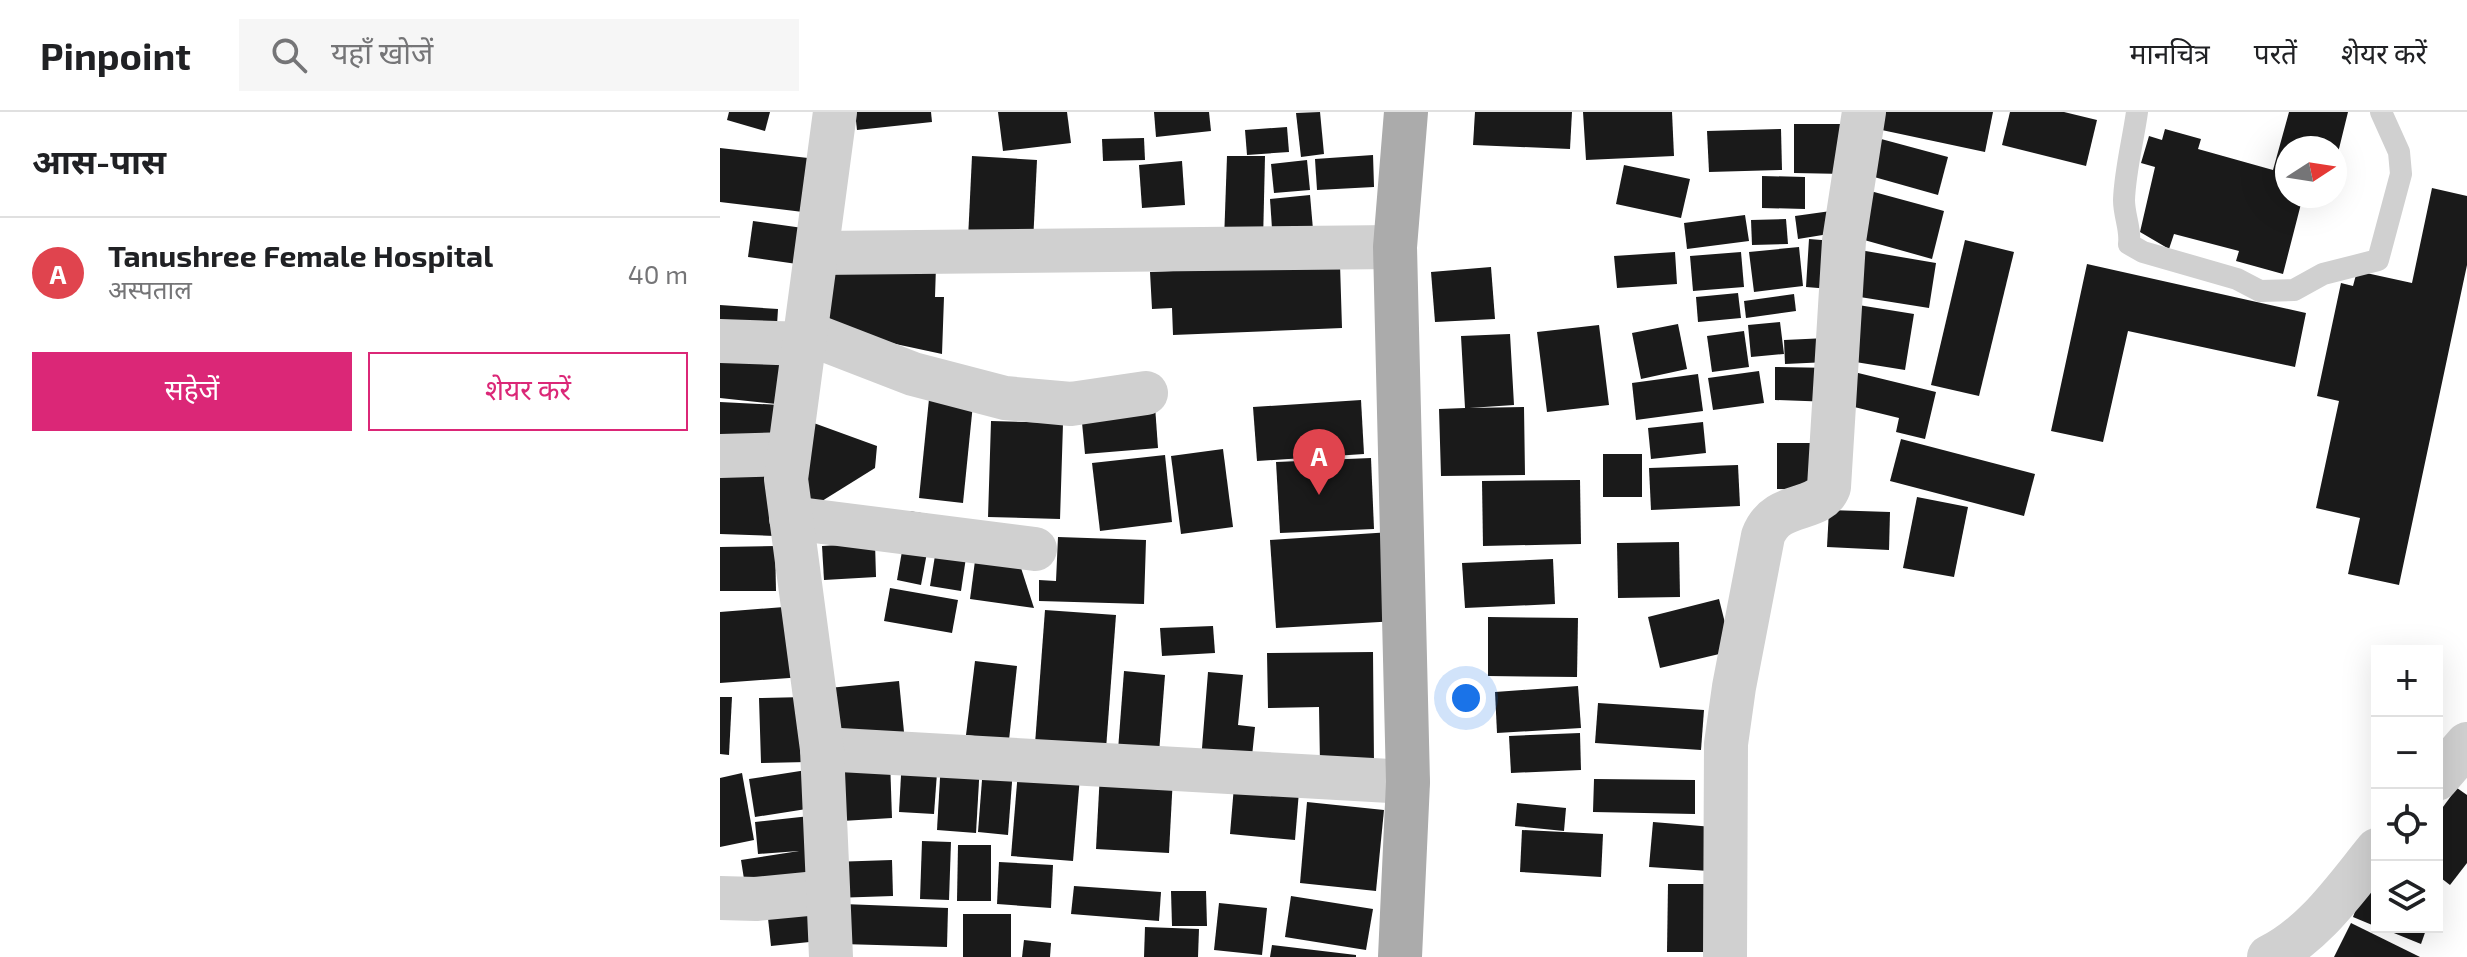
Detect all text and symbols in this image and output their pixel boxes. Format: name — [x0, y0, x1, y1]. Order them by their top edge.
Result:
search box — [239, 19, 799, 91]
text: Pinpoint — [40, 32, 191, 78]
icon: search — [267, 33, 311, 77]
text: यहाँ खोजें — [331, 34, 433, 70]
text: मानचित्र — [2130, 36, 2210, 70]
text: परतें — [2254, 36, 2297, 70]
text: शेयर करें — [2341, 36, 2427, 70]
north arrow — [2275, 136, 2347, 208]
text: आस-पास — [32, 140, 166, 181]
text: Tanushree Female Hospital — [108, 237, 493, 273]
text: A — [50, 258, 66, 289]
text: 40 m — [628, 258, 688, 289]
text: अस्पताल — [108, 273, 192, 304]
button: सहेजें — [32, 352, 352, 431]
button: शेयर करें — [368, 352, 688, 431]
pin: A — [1293, 429, 1345, 495]
map controls — [2371, 645, 2443, 933]
button: + — [2371, 645, 2443, 717]
your location — [1446, 678, 1486, 718]
button: − — [2371, 717, 2443, 789]
button: locate — [2371, 789, 2443, 861]
button: layers — [2371, 861, 2443, 933]

